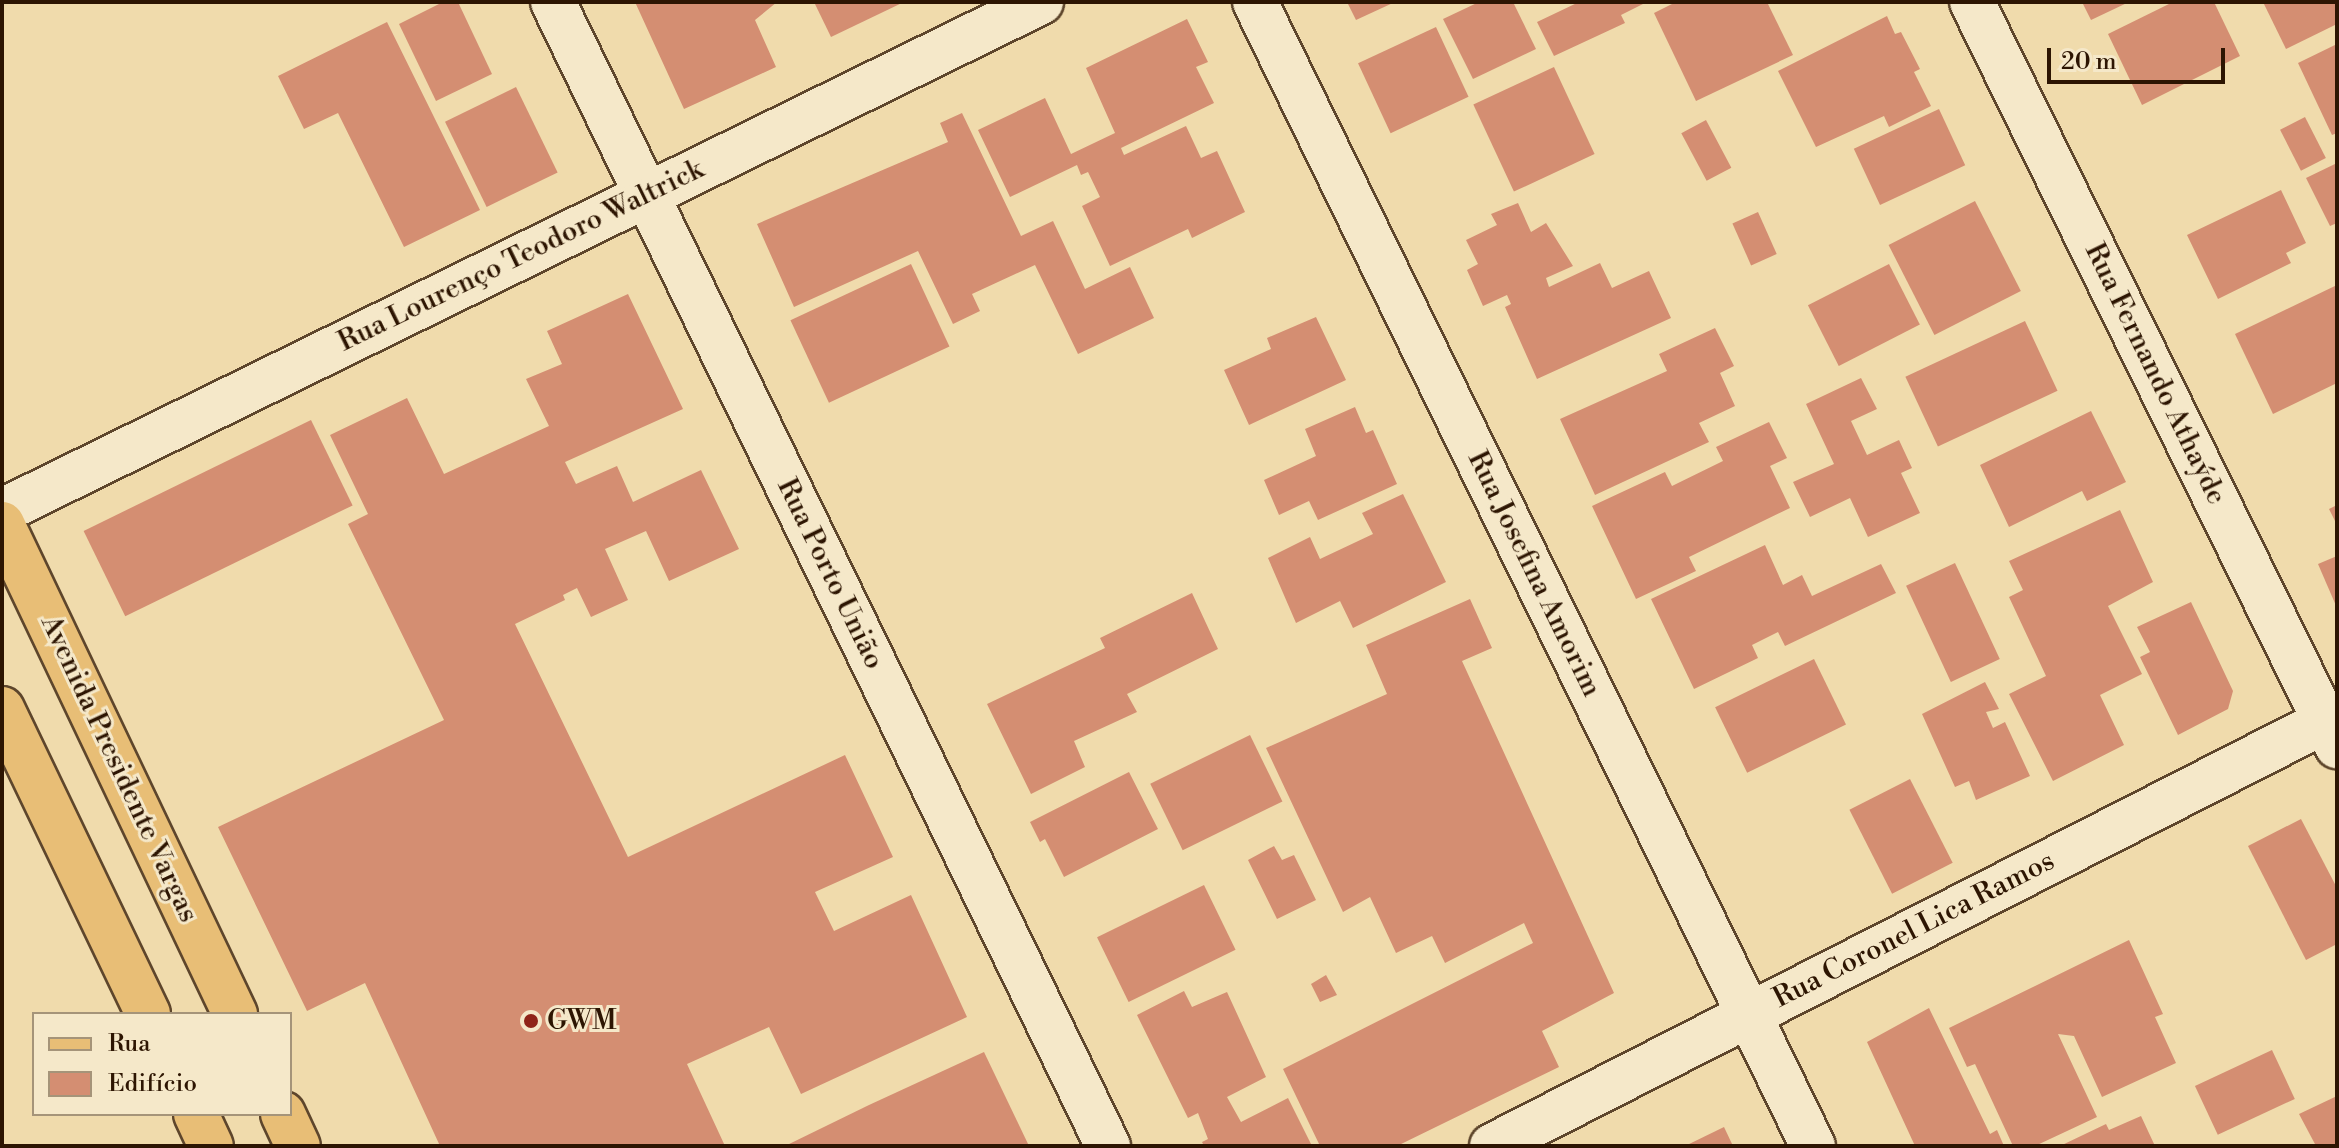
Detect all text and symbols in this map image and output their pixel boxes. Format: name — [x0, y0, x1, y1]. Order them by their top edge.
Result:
scale bar — [2051, 32, 2229, 82]
text: 20 m — [2061, 47, 2117, 77]
street label: Rua Lourenço Teodoro Waltrick — [333, 153, 709, 359]
street label: Rua Fernando Athaýde — [2077, 238, 2233, 510]
street label: Rua Josefina Amorim — [1460, 446, 1608, 702]
street label: Rua Porto União — [769, 473, 891, 675]
street label: Avenida Presidente Vargas — [33, 610, 205, 928]
street label: Rua Coronel Lica Ramos — [1768, 844, 2060, 1016]
place label: GWM — [547, 1004, 617, 1038]
legend — [32, 1012, 292, 1116]
marker: GWM — [522, 1012, 540, 1030]
text: Rua — [108, 1029, 150, 1059]
text: Edifício — [108, 1069, 197, 1099]

